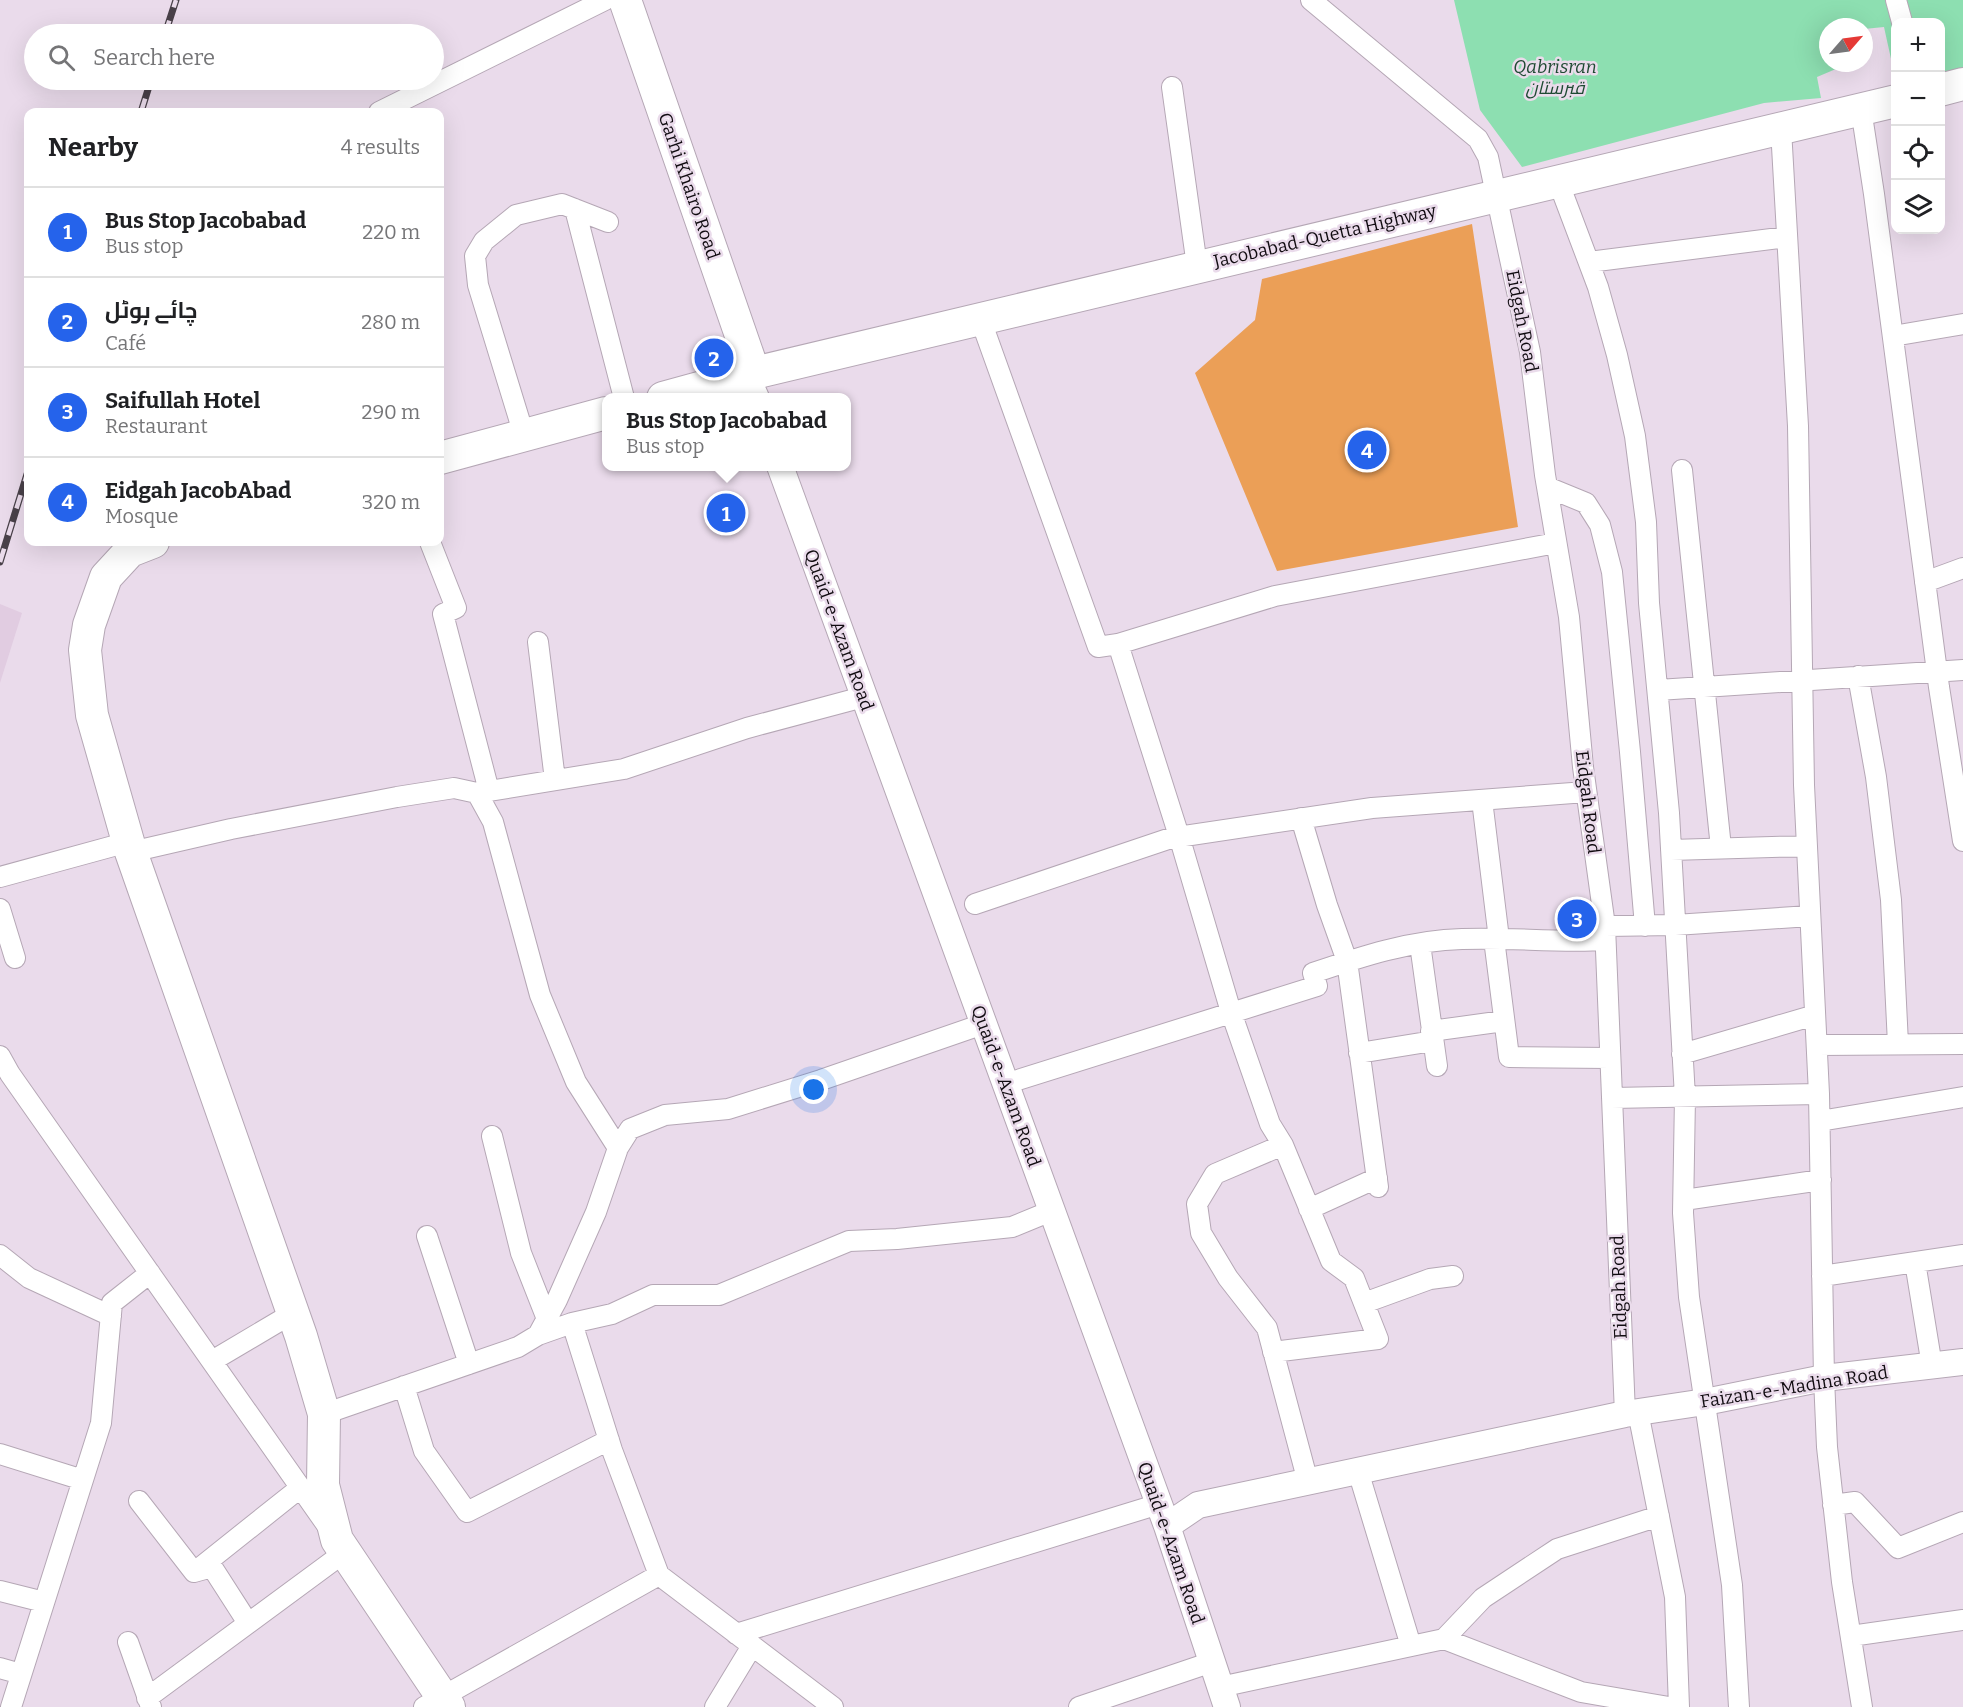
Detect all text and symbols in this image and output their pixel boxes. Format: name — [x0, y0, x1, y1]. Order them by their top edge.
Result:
north arrow — [1819, 18, 1873, 72]
map controls — [1891, 18, 1945, 234]
button: + — [1891, 18, 1945, 72]
search box — [24, 24, 444, 90]
icon: search — [45, 41, 78, 74]
text: Search here — [93, 44, 215, 71]
park label: Qabrisran قبرستان — [1513, 56, 1597, 99]
button: − — [1891, 72, 1945, 126]
street label: Garhi Khairo Road — [654, 110, 725, 263]
button: locate — [1891, 126, 1945, 180]
text: Nearby — [48, 132, 138, 163]
text: 4 results — [341, 135, 420, 159]
button: layers — [1891, 180, 1945, 234]
street label: Jacobabad-Quetta Highway — [1211, 200, 1439, 273]
text: Bus Stop Jacobabad — [105, 207, 306, 234]
text: 1 — [63, 220, 72, 244]
text: 220 m — [362, 220, 420, 244]
text: Bus stop — [105, 234, 183, 258]
street label: Eidgah Road — [1501, 268, 1543, 374]
text: چائے ہوٹل — [105, 297, 198, 324]
text: 2 — [62, 310, 73, 334]
text: 280 m — [361, 310, 420, 334]
text: Café — [105, 331, 146, 355]
pin: 2 — [694, 336, 734, 380]
text: Saifullah Hotel — [105, 387, 260, 414]
popup — [602, 393, 851, 471]
text: 3 — [62, 400, 73, 424]
text: 290 m — [362, 400, 420, 424]
text: Bus Stop Jacobabad — [626, 407, 827, 434]
text: Restaurant — [105, 414, 208, 438]
pin: 4 — [1348, 428, 1386, 472]
text: Bus stop — [626, 434, 704, 458]
text: Eidgah JacobAbad — [105, 477, 291, 504]
text: 4 — [61, 490, 74, 514]
text: 320 m — [362, 490, 420, 514]
pin: 1 — [706, 490, 746, 536]
text: Mosque — [105, 504, 178, 528]
street label: Quaid-e-Azam Road — [800, 546, 879, 714]
street label: Eidgah Road — [1571, 749, 1605, 855]
pin: 3 — [1558, 896, 1596, 942]
street label: Quaid-e-Azam Road — [967, 1002, 1046, 1170]
your location — [799, 1075, 828, 1104]
street label: Eidgah Road — [1606, 1234, 1632, 1339]
street label: Faizan-e-Madina Road — [1699, 1361, 1890, 1413]
street label: Quaid-e-Azam Road — [1133, 1459, 1209, 1627]

